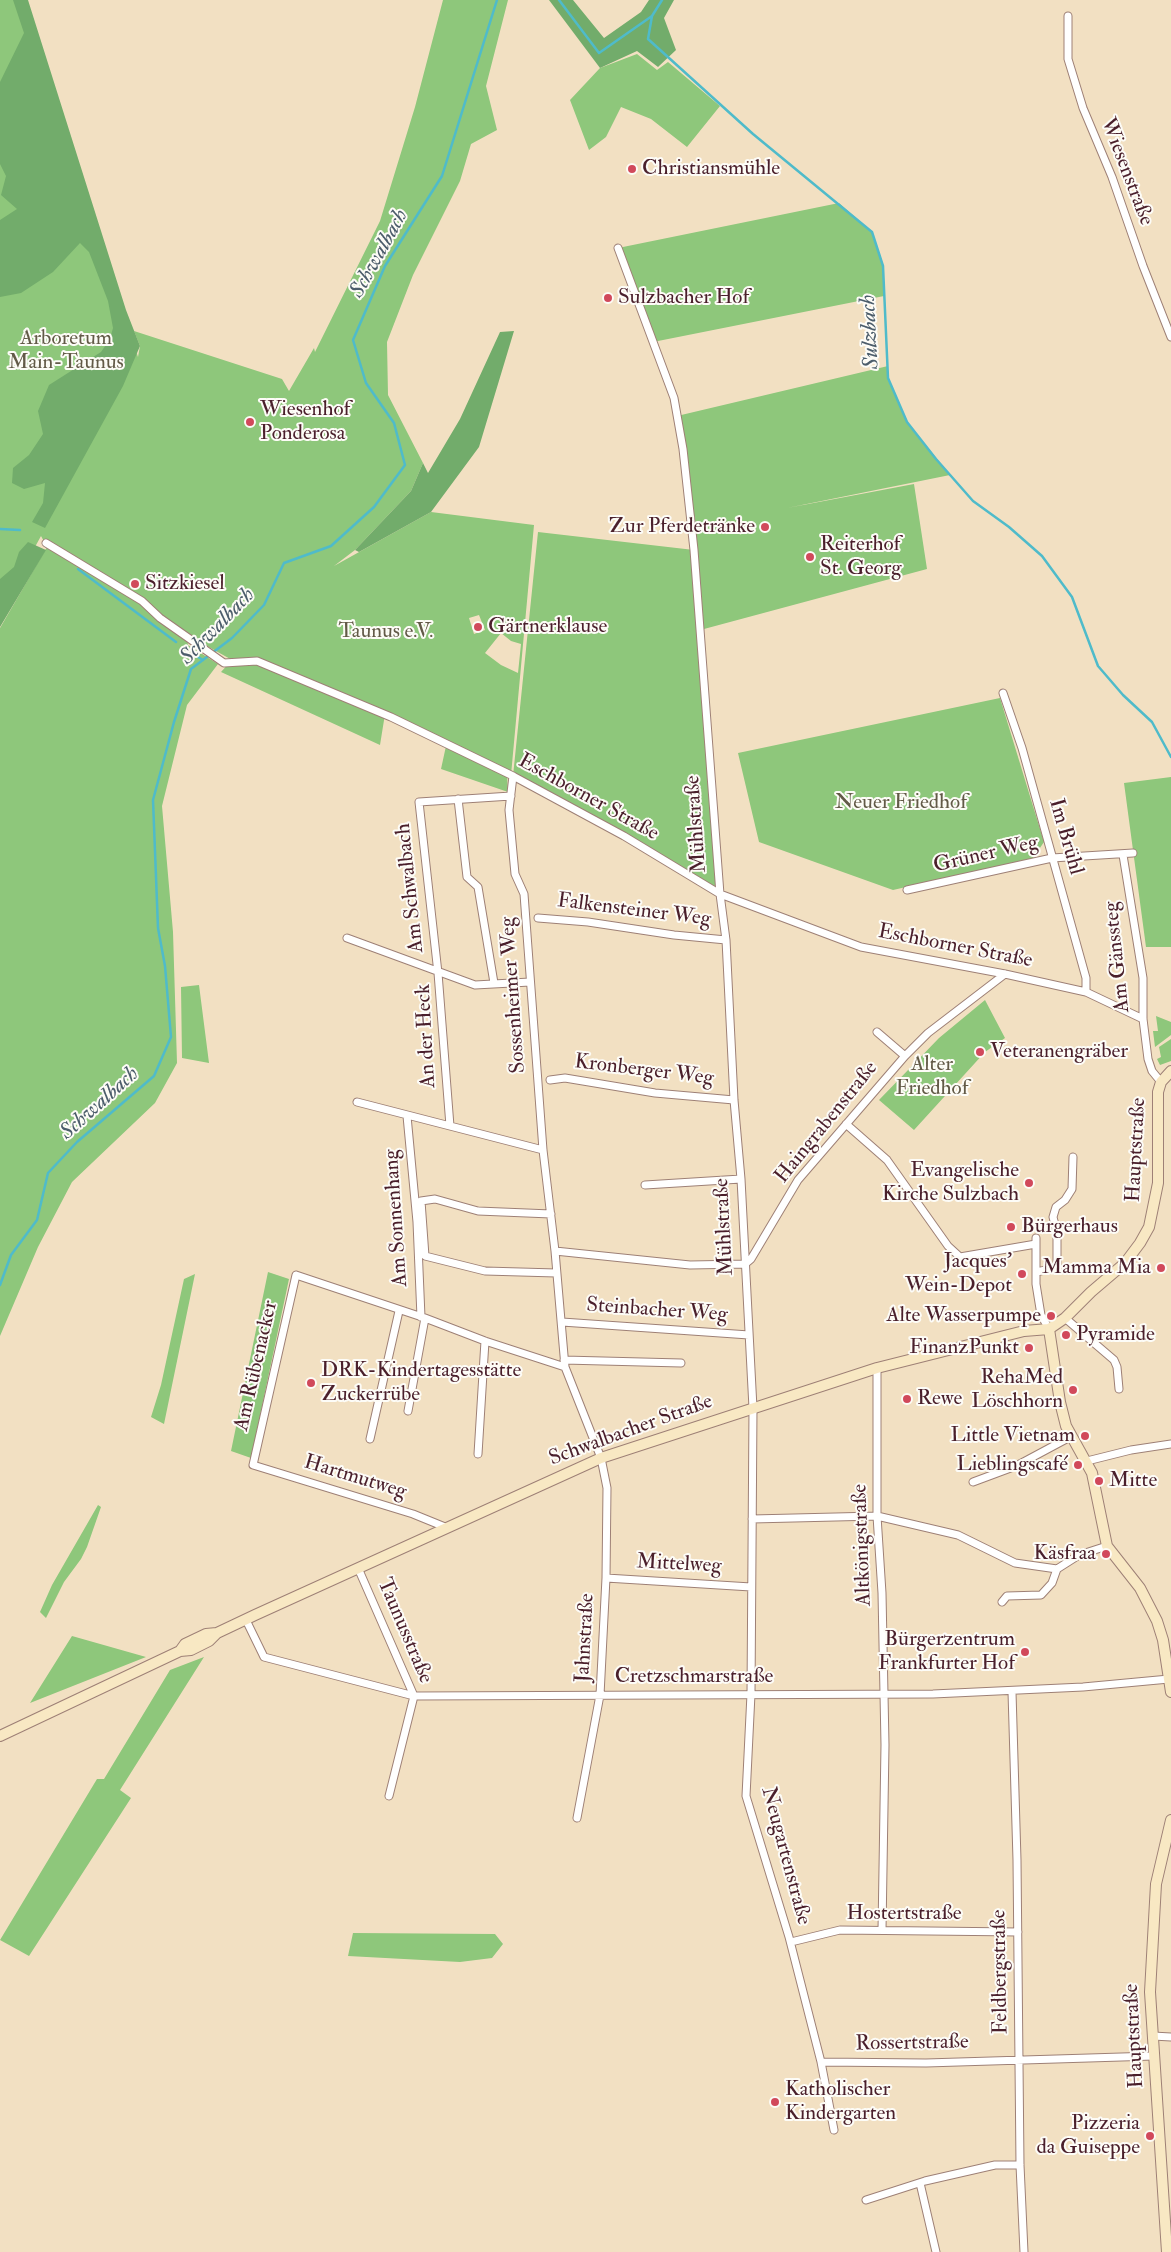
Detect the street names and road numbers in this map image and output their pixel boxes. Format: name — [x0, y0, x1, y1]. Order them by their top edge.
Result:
street label: Wiesenstraße — [1094, 115, 1158, 229]
street label: Eschborner Straße — [513, 749, 663, 847]
street label: Mühlstraße — [681, 774, 713, 874]
street label: Im Brühl — [1042, 796, 1088, 878]
street label: Am Schwalbach — [392, 822, 430, 954]
street label: Grüner Weg — [931, 831, 1041, 879]
street label: Falkensteiner Weg — [556, 889, 712, 933]
street label: Am Gänssteg — [1100, 900, 1136, 1014]
street label: Sossenheimer Weg — [496, 916, 532, 1074]
street label: Eschborner Straße — [876, 920, 1034, 974]
street label: An der Heck — [412, 983, 442, 1089]
street label: Kronberger Weg — [573, 1050, 715, 1092]
street label: Haingrabenstraße — [770, 1057, 884, 1189]
street label: Hauptstraße — [1122, 1097, 1152, 1203]
street label: Am Sonnenhang — [380, 1148, 414, 1288]
street label: Mühlstraße — [710, 1177, 740, 1277]
street label: Steinbacher Weg — [585, 1293, 729, 1329]
street label: Am Rübenacker — [230, 1298, 284, 1434]
street label: Schwalbacher Straße — [546, 1390, 716, 1472]
street label: Hartmutweg — [301, 1450, 409, 1506]
street label: Altkönigstraße — [848, 1483, 878, 1607]
street label: Mittelweg — [636, 1550, 722, 1580]
street label: Taunusstraße — [371, 1574, 437, 1688]
street label: Jahnstraße — [571, 1593, 601, 1683]
street label: Cretzschmarstraße — [615, 1664, 773, 1690]
street label: Neugartenstraße — [754, 1784, 816, 1928]
street label: Hostertstraße — [846, 1901, 962, 1927]
street label: Feldbergstraße — [987, 1909, 1015, 2035]
street label: Hauptstraße — [1120, 1983, 1150, 2089]
street label: Rossertstraße — [855, 2030, 969, 2058]

